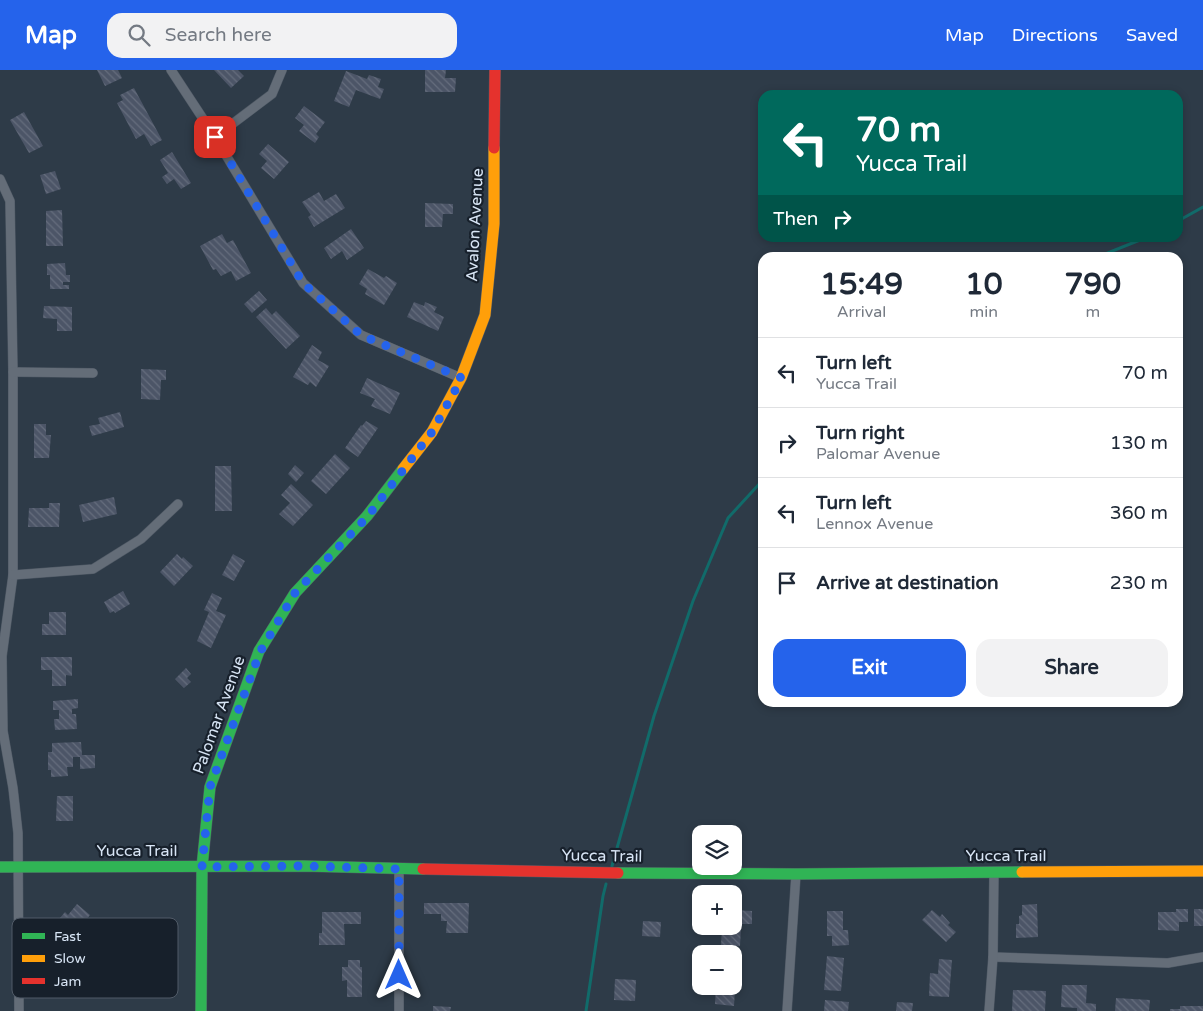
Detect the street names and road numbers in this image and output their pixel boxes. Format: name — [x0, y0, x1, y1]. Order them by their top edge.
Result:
street label: Avalon Avenue — [462, 168, 488, 282]
street label: Palomar Avenue — [188, 653, 250, 777]
street label: Yucca Trail — [97, 841, 177, 861]
street label: Yucca Trail — [561, 845, 643, 867]
street label: Yucca Trail — [966, 846, 1046, 866]

